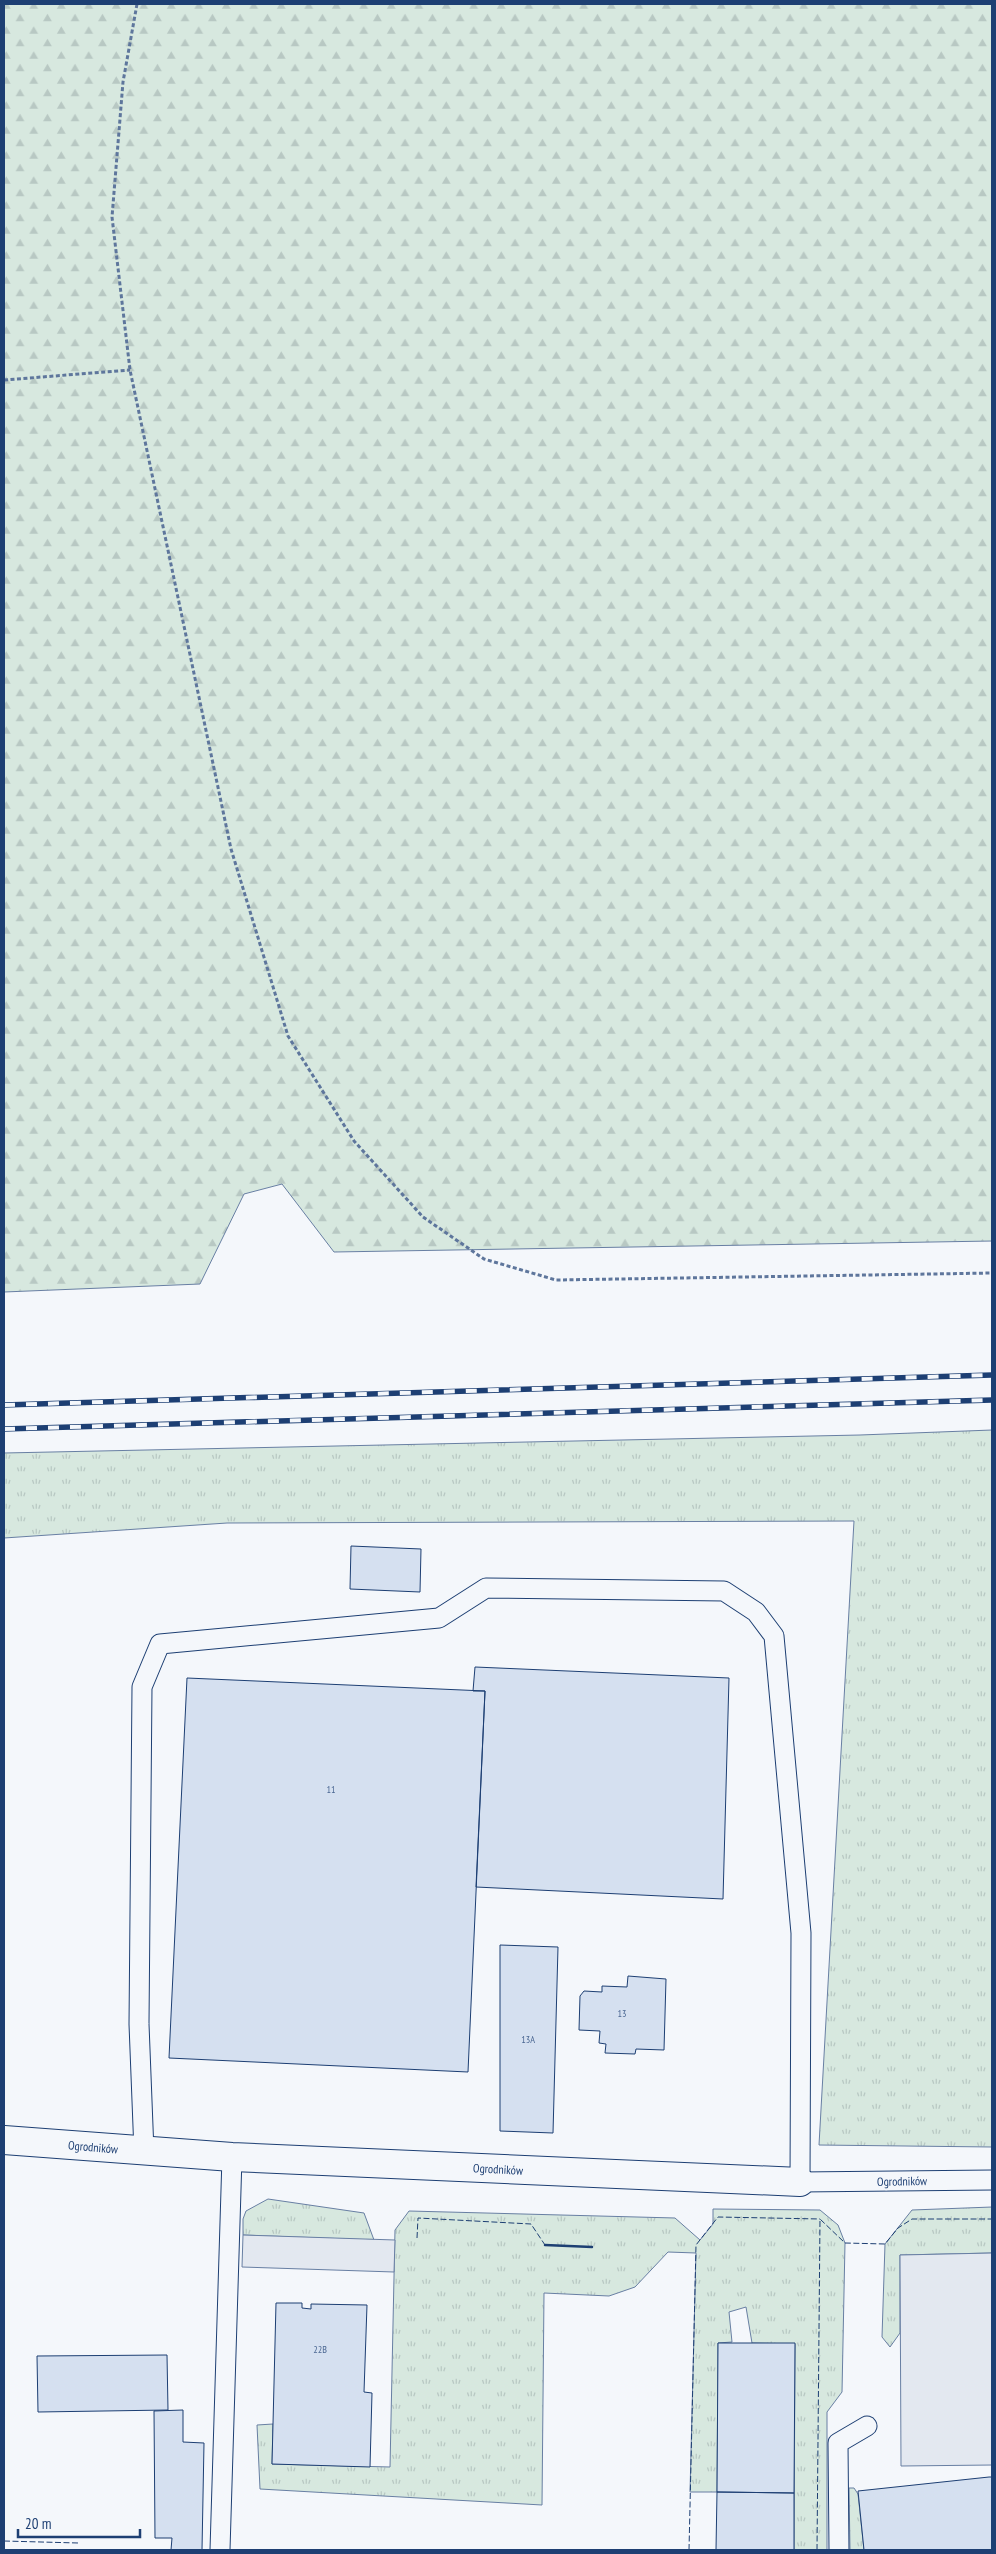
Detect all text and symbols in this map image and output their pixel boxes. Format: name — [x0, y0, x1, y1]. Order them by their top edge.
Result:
house number: 11 — [327, 1783, 336, 1796]
house number: 13 — [618, 2007, 627, 2020]
house number: 13A — [521, 2033, 535, 2046]
street label: Ogrodników — [67, 2137, 119, 2157]
street label: Ogrodników — [473, 2160, 524, 2178]
street label: Ogrodników — [877, 2173, 928, 2189]
house number: 22B — [313, 2343, 327, 2356]
scale bar — [18, 2506, 140, 2538]
text: 20 m — [25, 2514, 51, 2533]

